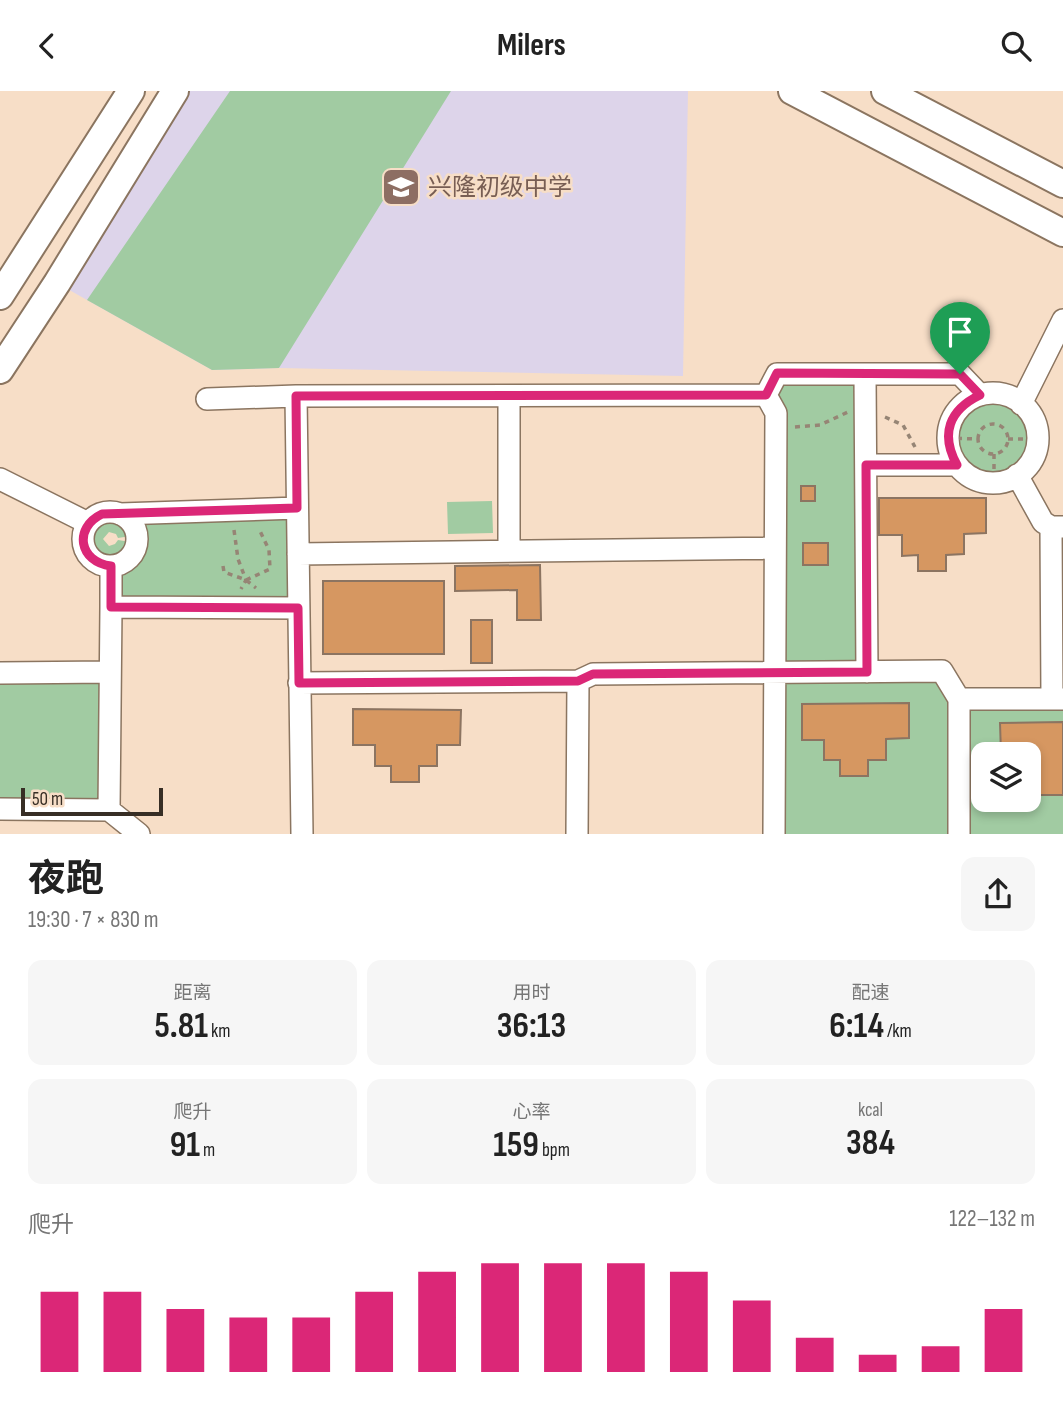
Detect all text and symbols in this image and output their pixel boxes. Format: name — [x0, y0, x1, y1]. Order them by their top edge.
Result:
text: Milers — [497, 26, 566, 65]
icon: back — [28, 27, 66, 65]
icon: search — [997, 27, 1035, 65]
school or university icon: 兴隆初级中学 — [380, 166, 422, 208]
place label: 兴隆初级中学 — [428, 173, 572, 202]
pin — [930, 302, 990, 374]
icon: arrive — [941, 313, 979, 351]
map controls — [971, 742, 1041, 812]
button: layers — [971, 742, 1041, 812]
scale bar — [21, 785, 163, 817]
text: 50 m — [32, 788, 63, 811]
text: 夜跑 — [28, 857, 104, 902]
button: share — [961, 857, 1035, 931]
text: 19:30 · 7 × 830 m — [28, 906, 159, 934]
text: 距离 — [173, 982, 212, 1005]
text: 用时 — [512, 982, 551, 1005]
text: 配速 — [851, 982, 890, 1005]
text: 5.81 — [155, 1005, 208, 1048]
text: 36:13 — [497, 1005, 566, 1048]
text: 6:14 — [829, 1005, 884, 1048]
text: km — [208, 1020, 230, 1043]
text: /km — [884, 1020, 912, 1043]
text: kcal — [858, 1099, 883, 1122]
text: 爬升 — [173, 1101, 212, 1124]
text: 心率 — [512, 1101, 551, 1124]
text: 384 — [846, 1122, 895, 1165]
text: 91 — [170, 1124, 200, 1167]
text: 159 — [493, 1124, 539, 1167]
text: m — [200, 1139, 215, 1162]
text: bpm — [539, 1139, 570, 1162]
text: 122–132 m — [949, 1205, 1035, 1233]
text: 爬升 — [28, 1211, 74, 1239]

